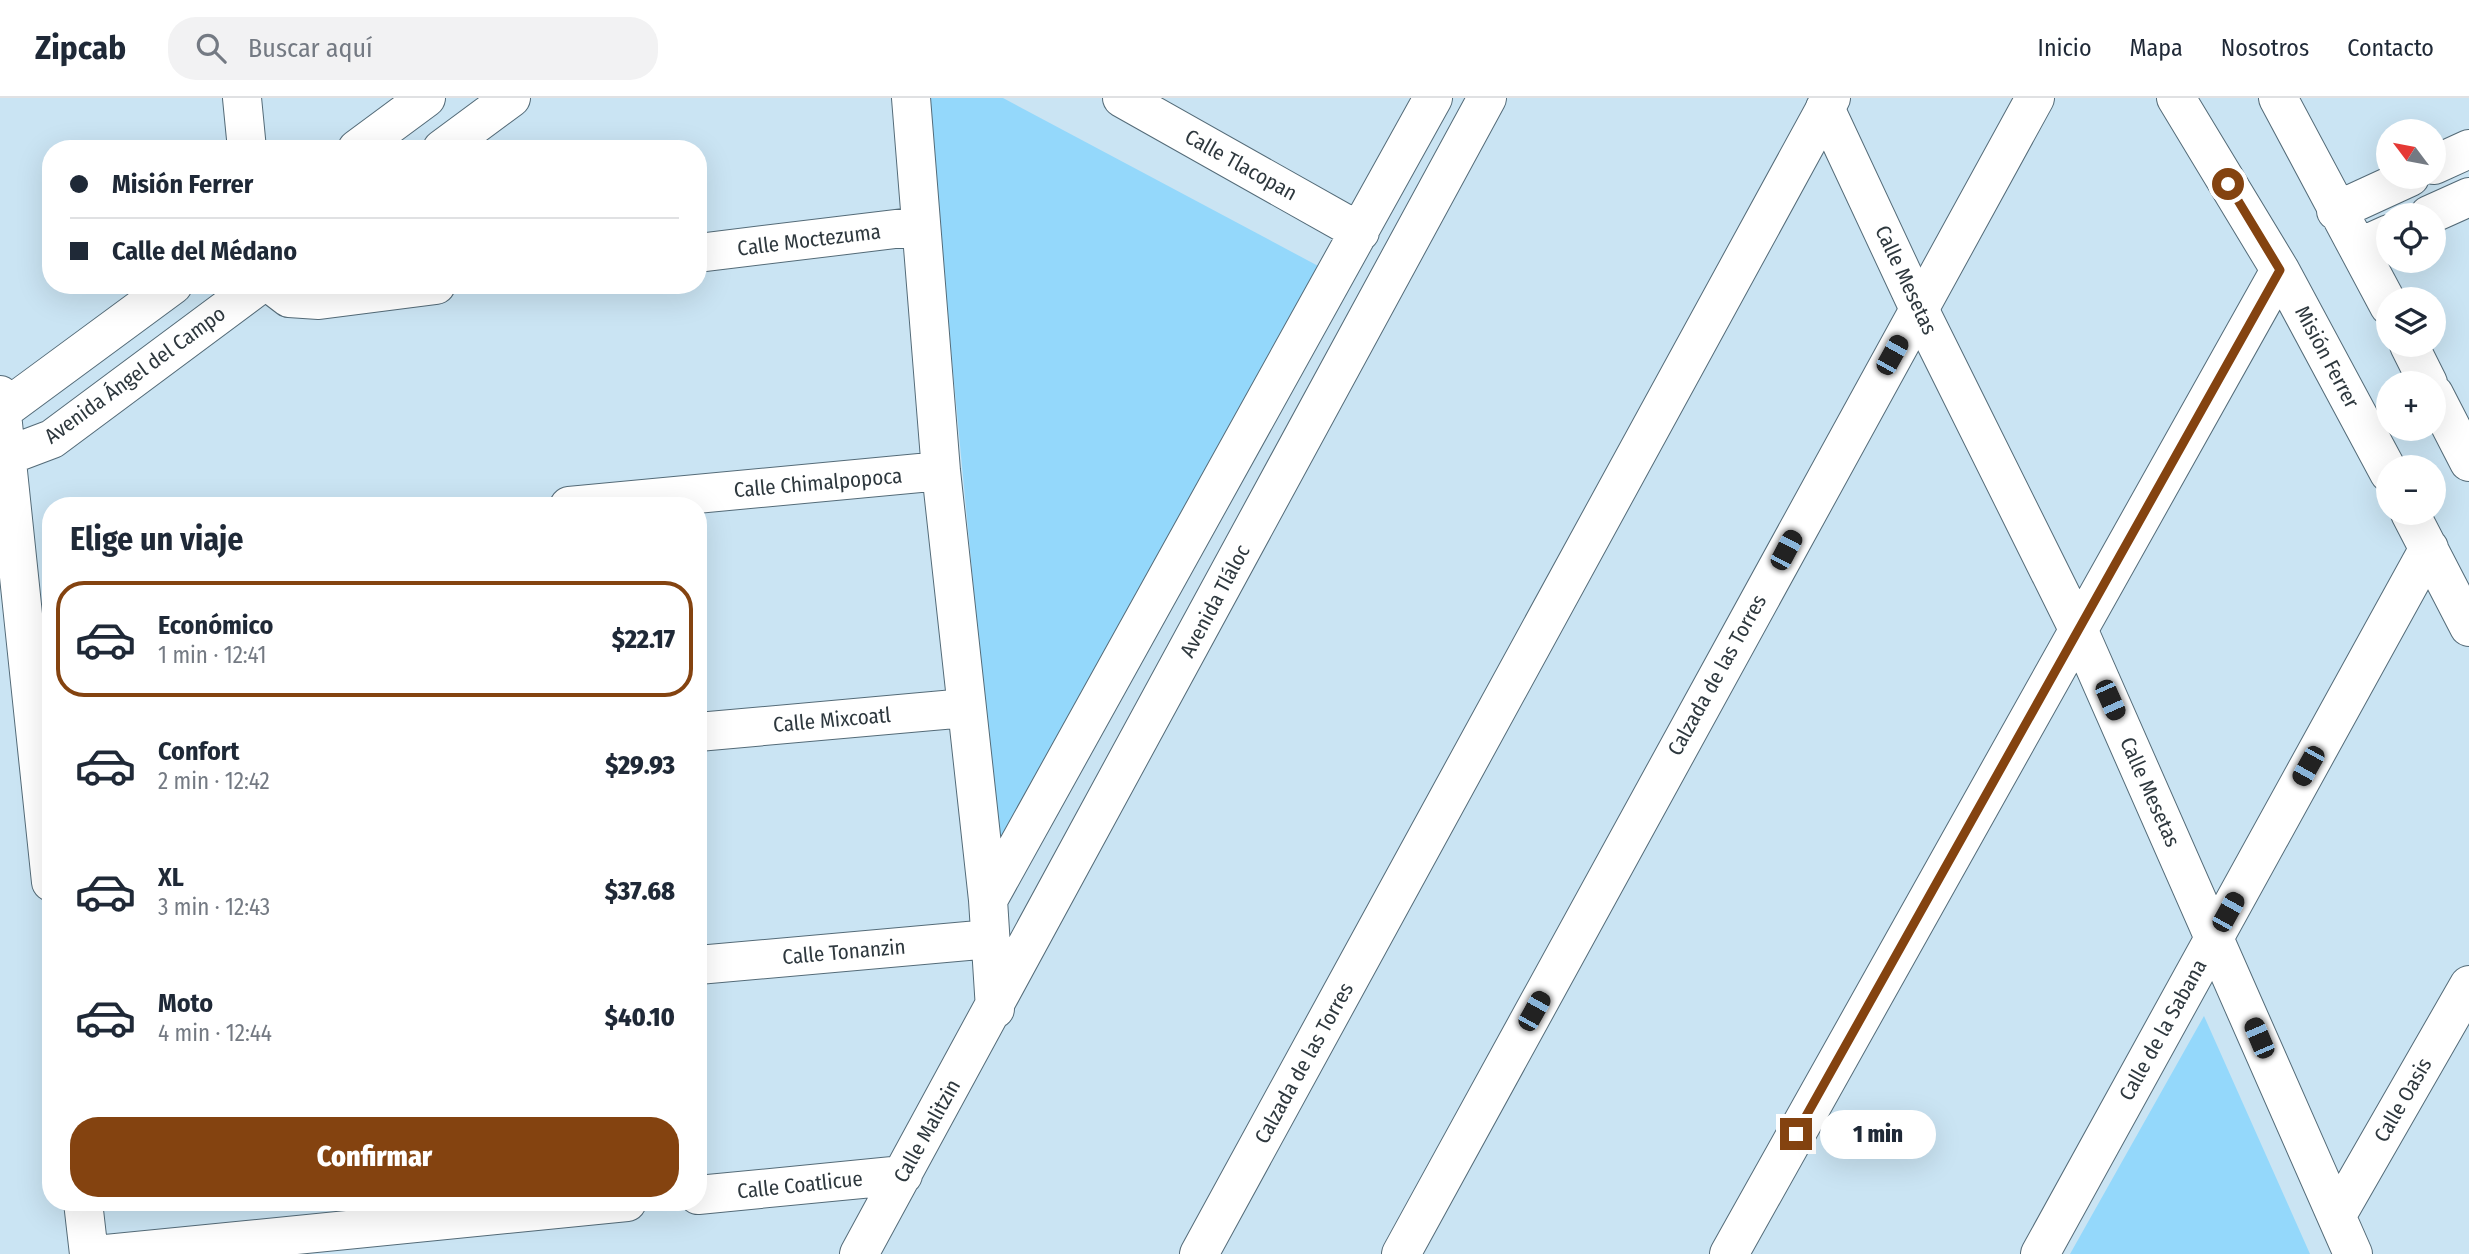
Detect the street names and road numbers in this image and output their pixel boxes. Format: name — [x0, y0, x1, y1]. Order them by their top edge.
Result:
street label: Calle Tlacopan — [1180, 124, 1302, 206]
street label: Calle Moctezuma — [736, 218, 882, 262]
street label: Calle Mesetas — [1869, 221, 1943, 339]
street label: Avenida Ángel del Campo — [39, 301, 231, 449]
street label: Misión Ferrer — [2289, 301, 2365, 413]
street label: Calle Chimalpopoca — [733, 463, 903, 503]
street label: Avenida Tláloc — [1174, 540, 1256, 662]
street label: Calzada de las Torres — [1662, 590, 1772, 760]
street label: Calle Mixcoatl — [772, 702, 892, 738]
street label: Calle Mesetas — [2114, 733, 2186, 851]
street label: Calle Tonanzin — [781, 934, 907, 970]
street label: Calle de la Sabana — [2113, 955, 2213, 1105]
street label: Calzada de las Torres — [1249, 978, 1359, 1148]
street label: Calle Oasis — [2368, 1053, 2438, 1147]
street label: Calle Malitzin — [888, 1075, 966, 1187]
street label: Calle Coatlicue — [736, 1165, 864, 1205]

